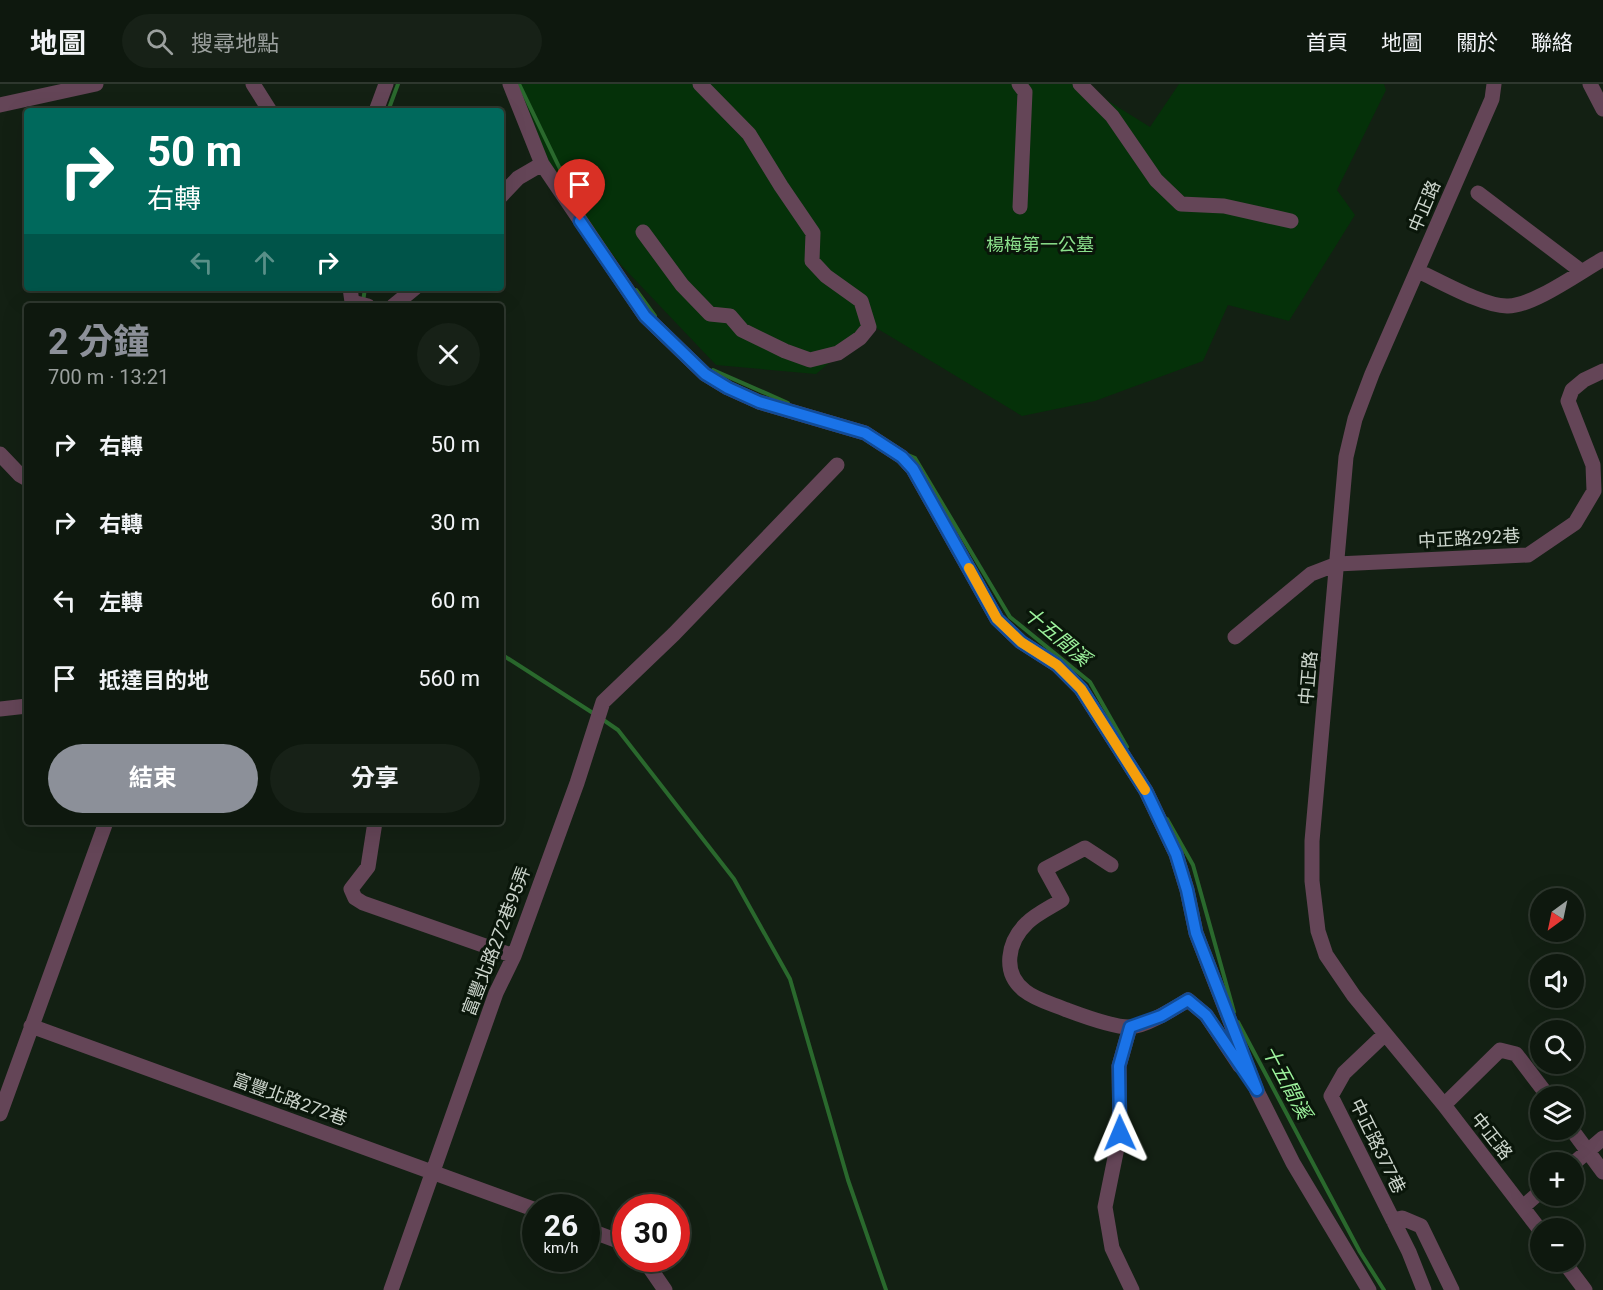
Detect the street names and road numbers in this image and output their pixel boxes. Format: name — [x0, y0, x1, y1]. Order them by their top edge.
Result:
street label: 中正路 — [1404, 177, 1444, 235]
street label: 中正路292巷 — [1417, 525, 1521, 551]
street label: 中正路 — [1295, 650, 1321, 706]
street label: 富豐北路272巷95弄 — [458, 863, 534, 1019]
street label: 富豐北路272巷 — [230, 1069, 350, 1129]
street label: 中正路377巷 — [1346, 1095, 1410, 1197]
street label: 中正路 — [1467, 1108, 1517, 1164]

